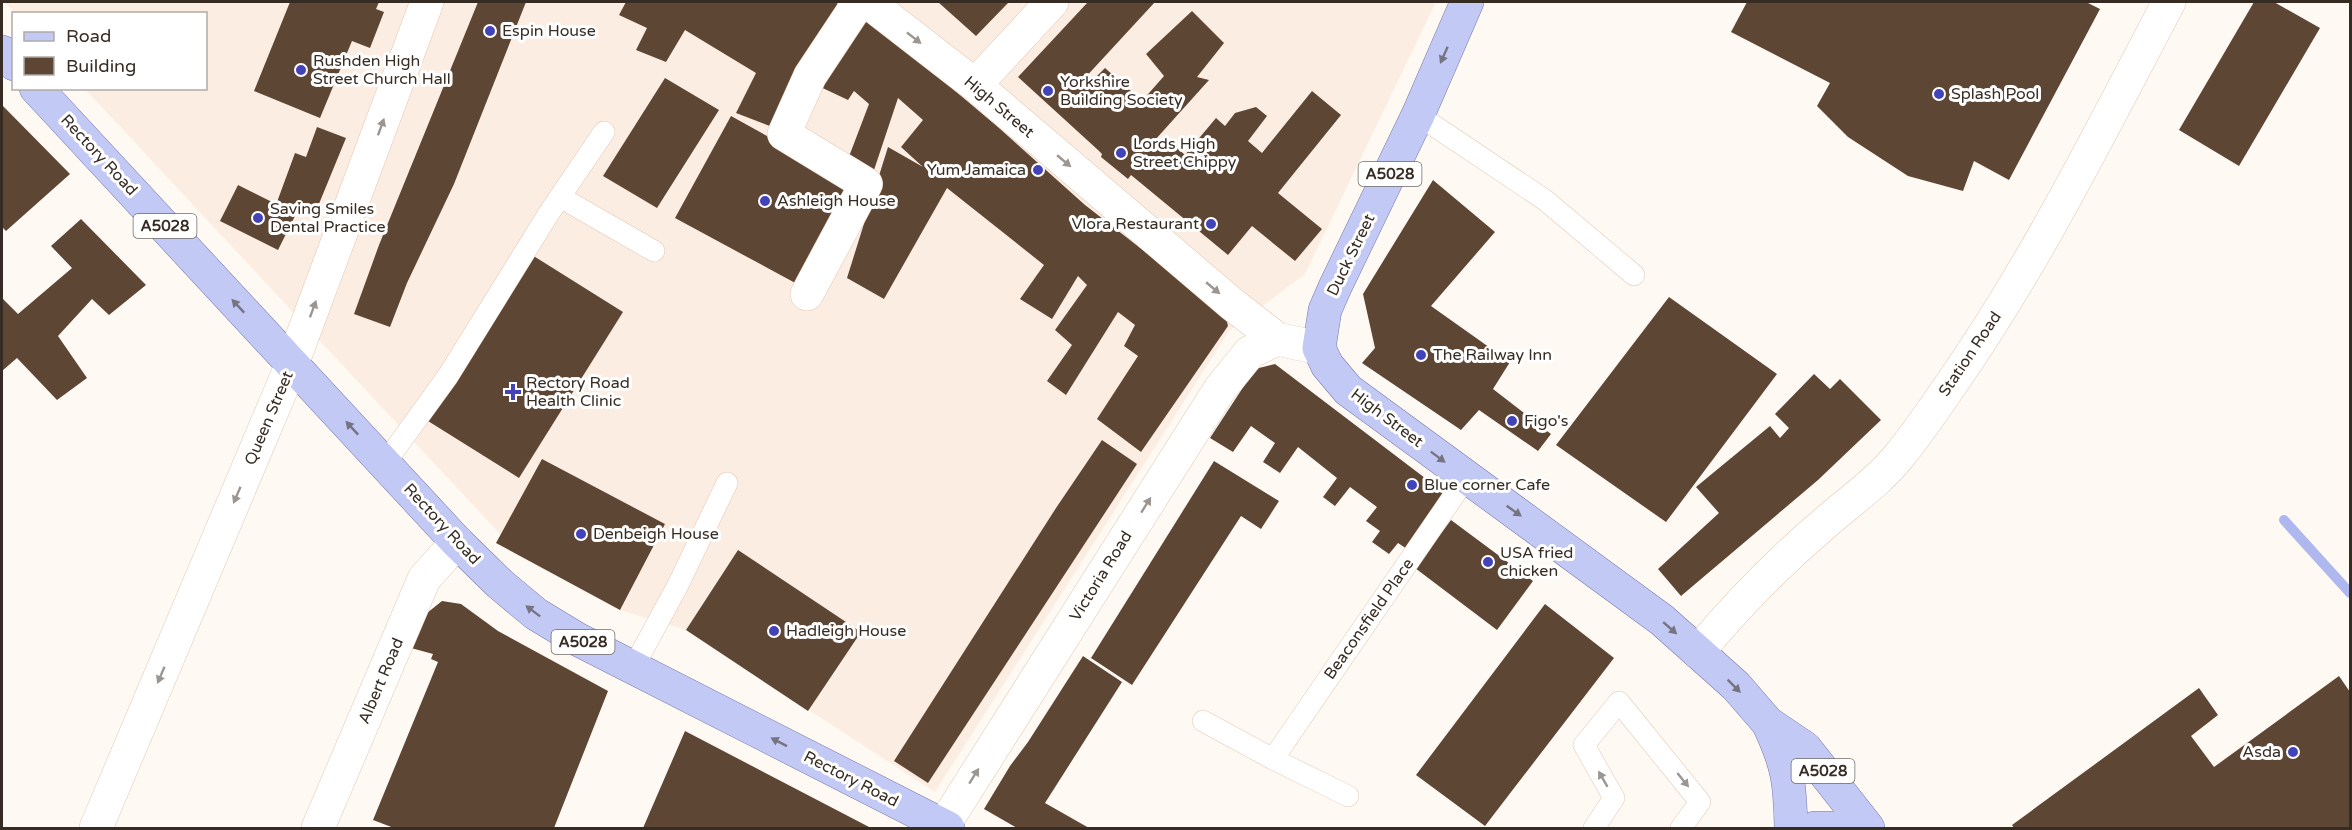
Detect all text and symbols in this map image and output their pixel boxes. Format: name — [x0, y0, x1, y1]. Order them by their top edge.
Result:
legend — [12, 12, 207, 90]
place label: Espin House — [502, 21, 596, 41]
marker: Espin House — [483, 24, 497, 38]
text: Road — [66, 25, 111, 47]
one-way arrow — [906, 31, 921, 43]
one-way arrow — [1440, 47, 1449, 64]
place label: Rushden High Street Church Hall — [313, 51, 451, 89]
text: Building — [66, 55, 136, 77]
marker: Rushden High Street Church Hall — [294, 63, 308, 77]
street label: High Street — [960, 72, 1038, 142]
place label: Yorkshire Building Society — [1060, 72, 1183, 110]
marker: Yorkshire Building Society — [1041, 84, 1055, 98]
place label: Splash Pool — [1951, 84, 2039, 104]
marker: Splash Pool — [1932, 87, 1946, 101]
street label: Rectory Road — [56, 110, 142, 200]
one-way arrow — [376, 117, 386, 135]
place label: Lords High Street Chippy — [1133, 134, 1237, 172]
marker: Lords High Street Chippy — [1114, 146, 1128, 160]
one-way arrow — [1056, 155, 1072, 168]
place label: Yum Jamaica — [927, 160, 1026, 180]
road number: A5028 — [1358, 162, 1422, 186]
marker: Yum Jamaica — [1031, 163, 1045, 177]
place label: Ashleigh House — [777, 191, 895, 211]
marker: Ashleigh House — [758, 194, 772, 208]
place label: Saving Smiles Dental Practice — [270, 199, 385, 237]
marker: Saving Smiles Dental Practice — [251, 211, 265, 225]
street label: Duck Street — [1323, 211, 1379, 299]
road number: A5028 — [134, 214, 196, 238]
place label: Vlora Restaurant — [1071, 214, 1199, 234]
marker: Vlora Restaurant — [1204, 217, 1218, 231]
one-way arrow — [1205, 281, 1220, 294]
one-way arrow — [232, 299, 246, 313]
one-way arrow — [308, 300, 318, 318]
street label: Station Road — [1934, 308, 2006, 400]
place label: The Railway Inn — [1433, 345, 1552, 365]
marker: The Railway Inn — [1414, 348, 1428, 362]
street label: Queen Street — [240, 368, 298, 468]
place label: Rectory Road Health Clinic — [526, 373, 630, 411]
marker: Rectory Road Health Clinic — [504, 383, 522, 401]
street label: High Street — [1347, 384, 1427, 452]
place label: Figo's — [1524, 411, 1568, 431]
marker: Figo's — [1505, 414, 1519, 428]
one-way arrow — [345, 421, 359, 435]
one-way arrow — [1430, 450, 1445, 462]
place label: Blue corner Cafe — [1424, 475, 1550, 495]
marker: Blue corner Cafe — [1405, 478, 1419, 492]
street label: Rectory Road — [399, 479, 485, 569]
one-way arrow — [232, 487, 242, 505]
one-way arrow — [1140, 497, 1151, 513]
one-way arrow — [1506, 505, 1522, 517]
place label: Denbeigh House — [593, 524, 719, 544]
marker: Denbeigh House — [574, 527, 588, 541]
street label: Victoria Road — [1065, 527, 1137, 625]
place label: USA fried chicken — [1500, 543, 1573, 581]
street label: Beaconsfield Place — [1320, 555, 1418, 683]
marker: USA fried chicken — [1481, 555, 1495, 569]
one-way arrow — [525, 605, 541, 617]
place label: Hadleigh House — [786, 621, 906, 641]
one-way arrow — [1663, 621, 1678, 635]
marker: Hadleigh House — [767, 624, 781, 638]
road number: A5028 — [552, 630, 614, 654]
street label: Albert Road — [354, 635, 408, 727]
one-way arrow — [156, 666, 165, 684]
one-way arrow — [1727, 679, 1742, 693]
one-way arrow — [770, 738, 787, 747]
place label: Asda — [2242, 742, 2281, 762]
marker: Asda — [2286, 745, 2300, 759]
street label: Rectory Road — [800, 747, 902, 811]
road number: A5028 — [1792, 759, 1854, 783]
one-way arrow — [969, 768, 980, 785]
one-way arrow — [1598, 770, 1608, 787]
one-way arrow — [1676, 773, 1688, 788]

